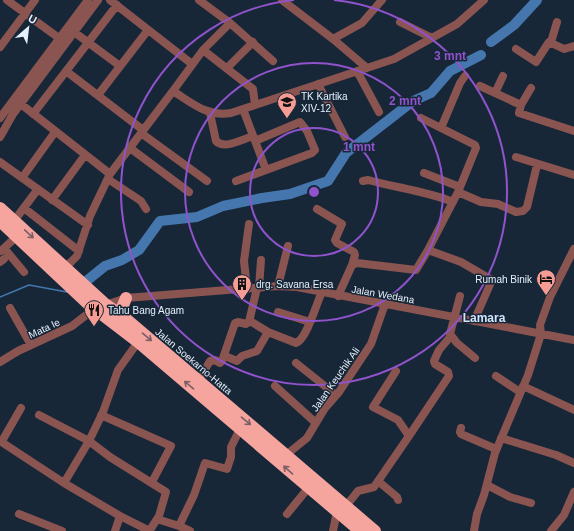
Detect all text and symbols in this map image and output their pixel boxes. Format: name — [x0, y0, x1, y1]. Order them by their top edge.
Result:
north arrow — [8, 8, 48, 48]
text: U — [26, 12, 39, 26]
text: 3 mnt — [434, 49, 466, 63]
school or university icon: TK Kartika XIV-12 — [276, 91, 298, 119]
place label: TK Kartika XIV-12 — [301, 91, 348, 114]
text: 2 mnt — [389, 94, 421, 108]
text: 1 mnt — [343, 140, 375, 154]
centre of rings — [307, 185, 321, 199]
one-way arrow — [24, 230, 34, 239]
hotel icon: Rumah Binik — [535, 268, 557, 296]
building icon: drg. Savana Ersa — [231, 273, 253, 301]
place label: Rumah Binik — [475, 274, 533, 285]
place label: drg. Savana Ersa — [256, 279, 334, 290]
street label: Jalan Wedana — [351, 284, 416, 306]
restaurant icon: Tahu Bang Agam — [83, 299, 105, 327]
place label: Tahu Bang Agam — [108, 305, 184, 316]
district label: Lamara — [463, 311, 506, 325]
street label: Mata Ie — [27, 316, 62, 340]
street label: Jalan Soekarno-Hatta — [153, 326, 235, 397]
one-way arrow — [141, 332, 152, 341]
street label: Jalan Keuchik Ali — [309, 345, 362, 413]
one-way arrow — [184, 381, 194, 390]
one-way arrow — [240, 416, 251, 425]
one-way arrow — [283, 465, 293, 474]

